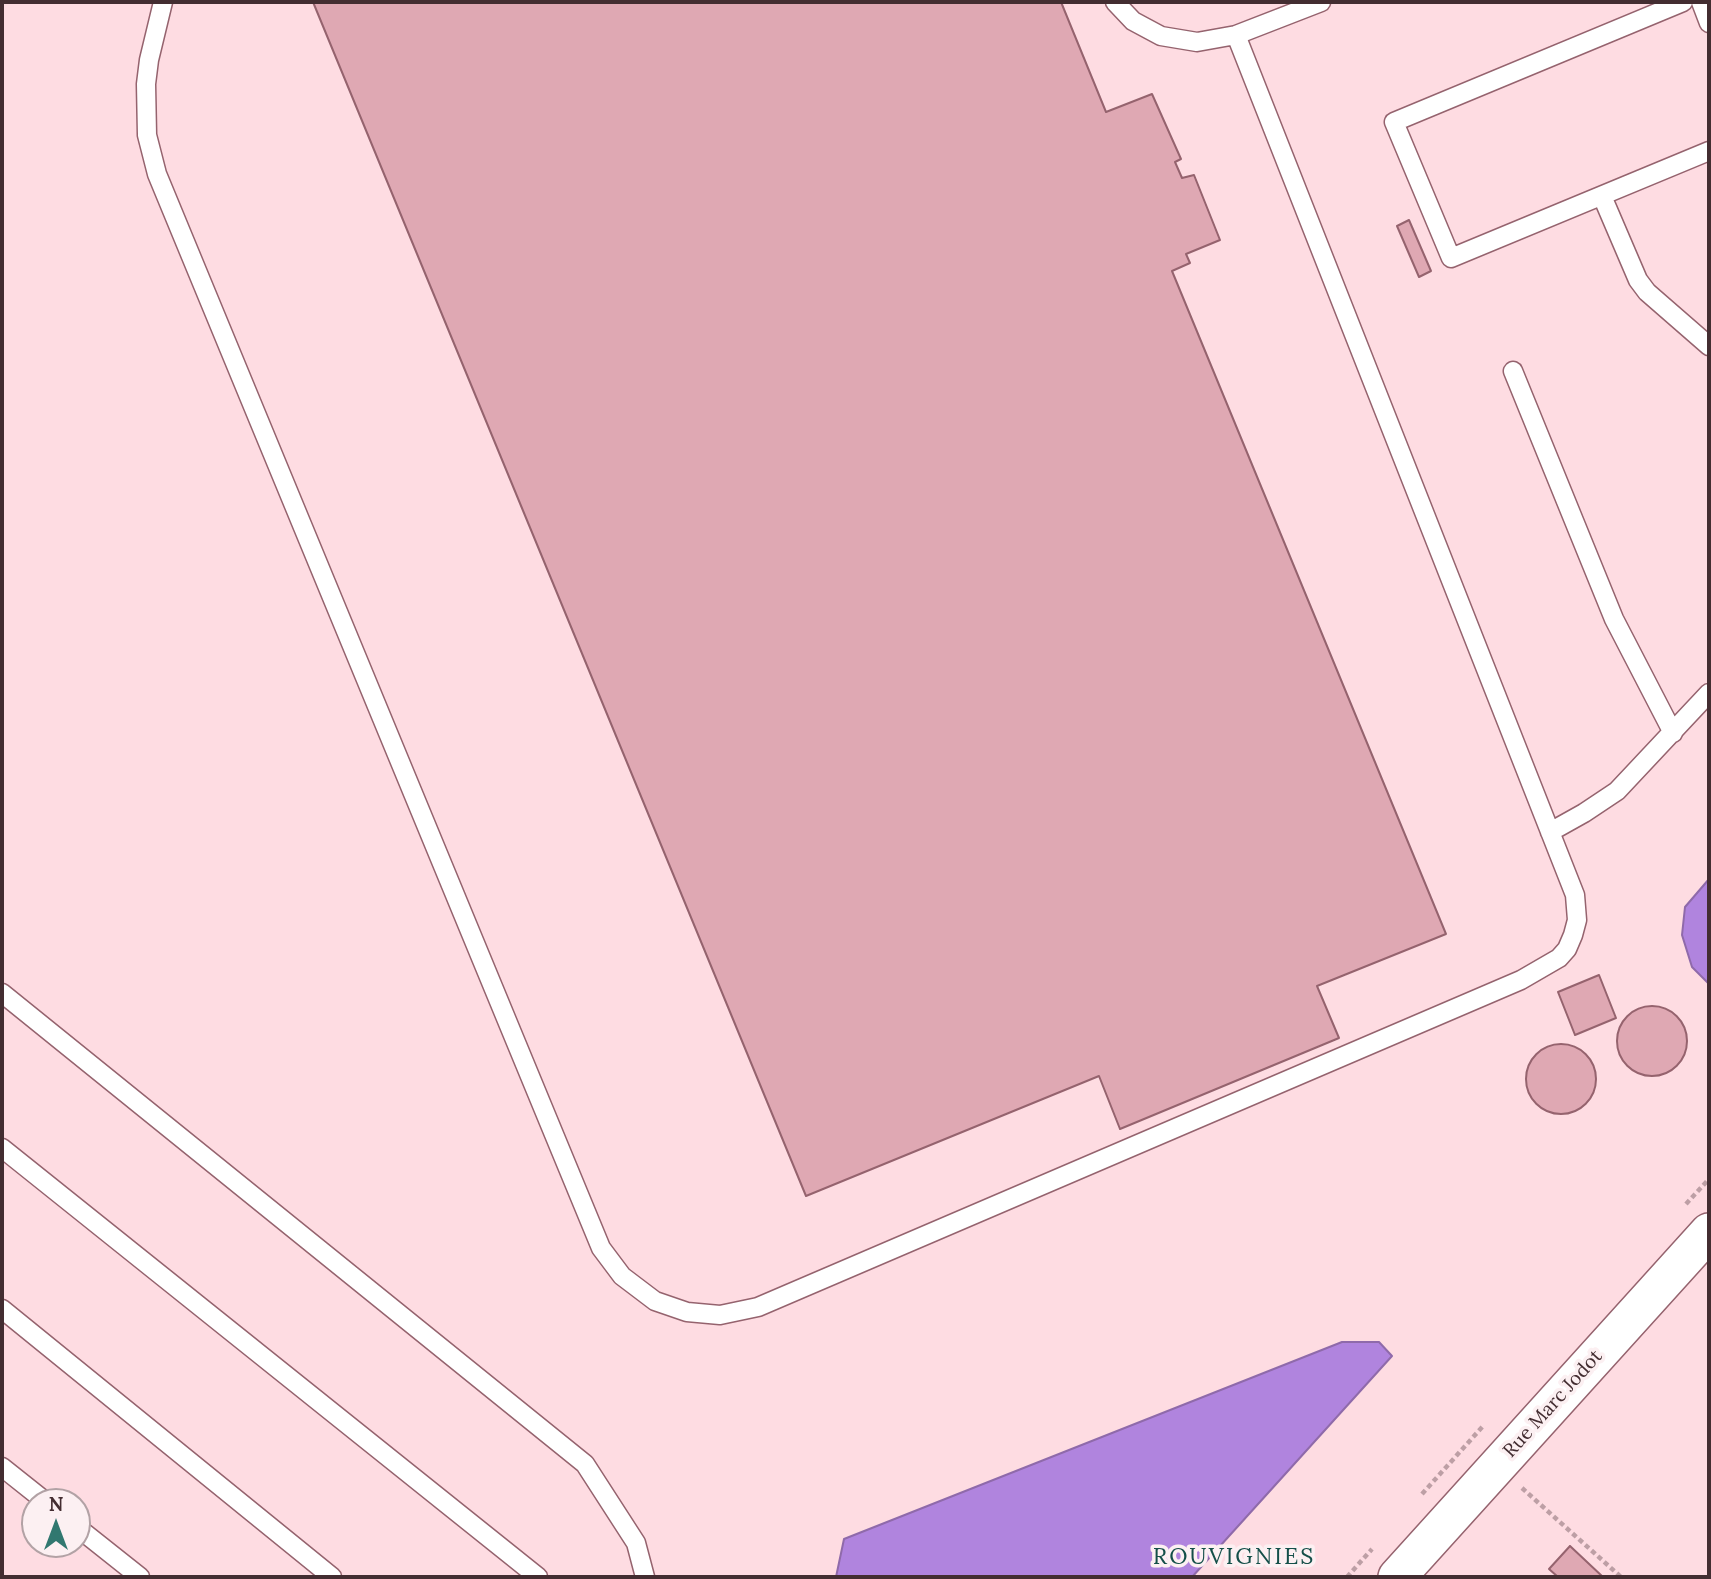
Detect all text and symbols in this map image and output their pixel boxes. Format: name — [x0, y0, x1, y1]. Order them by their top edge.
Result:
street label: Rue Marc Jodot — [1499, 1345, 1607, 1463]
north arrow — [21, 1488, 91, 1558]
text: N — [49, 1492, 63, 1516]
district label: ROUVIGNIES — [1154, 1543, 1314, 1571]

